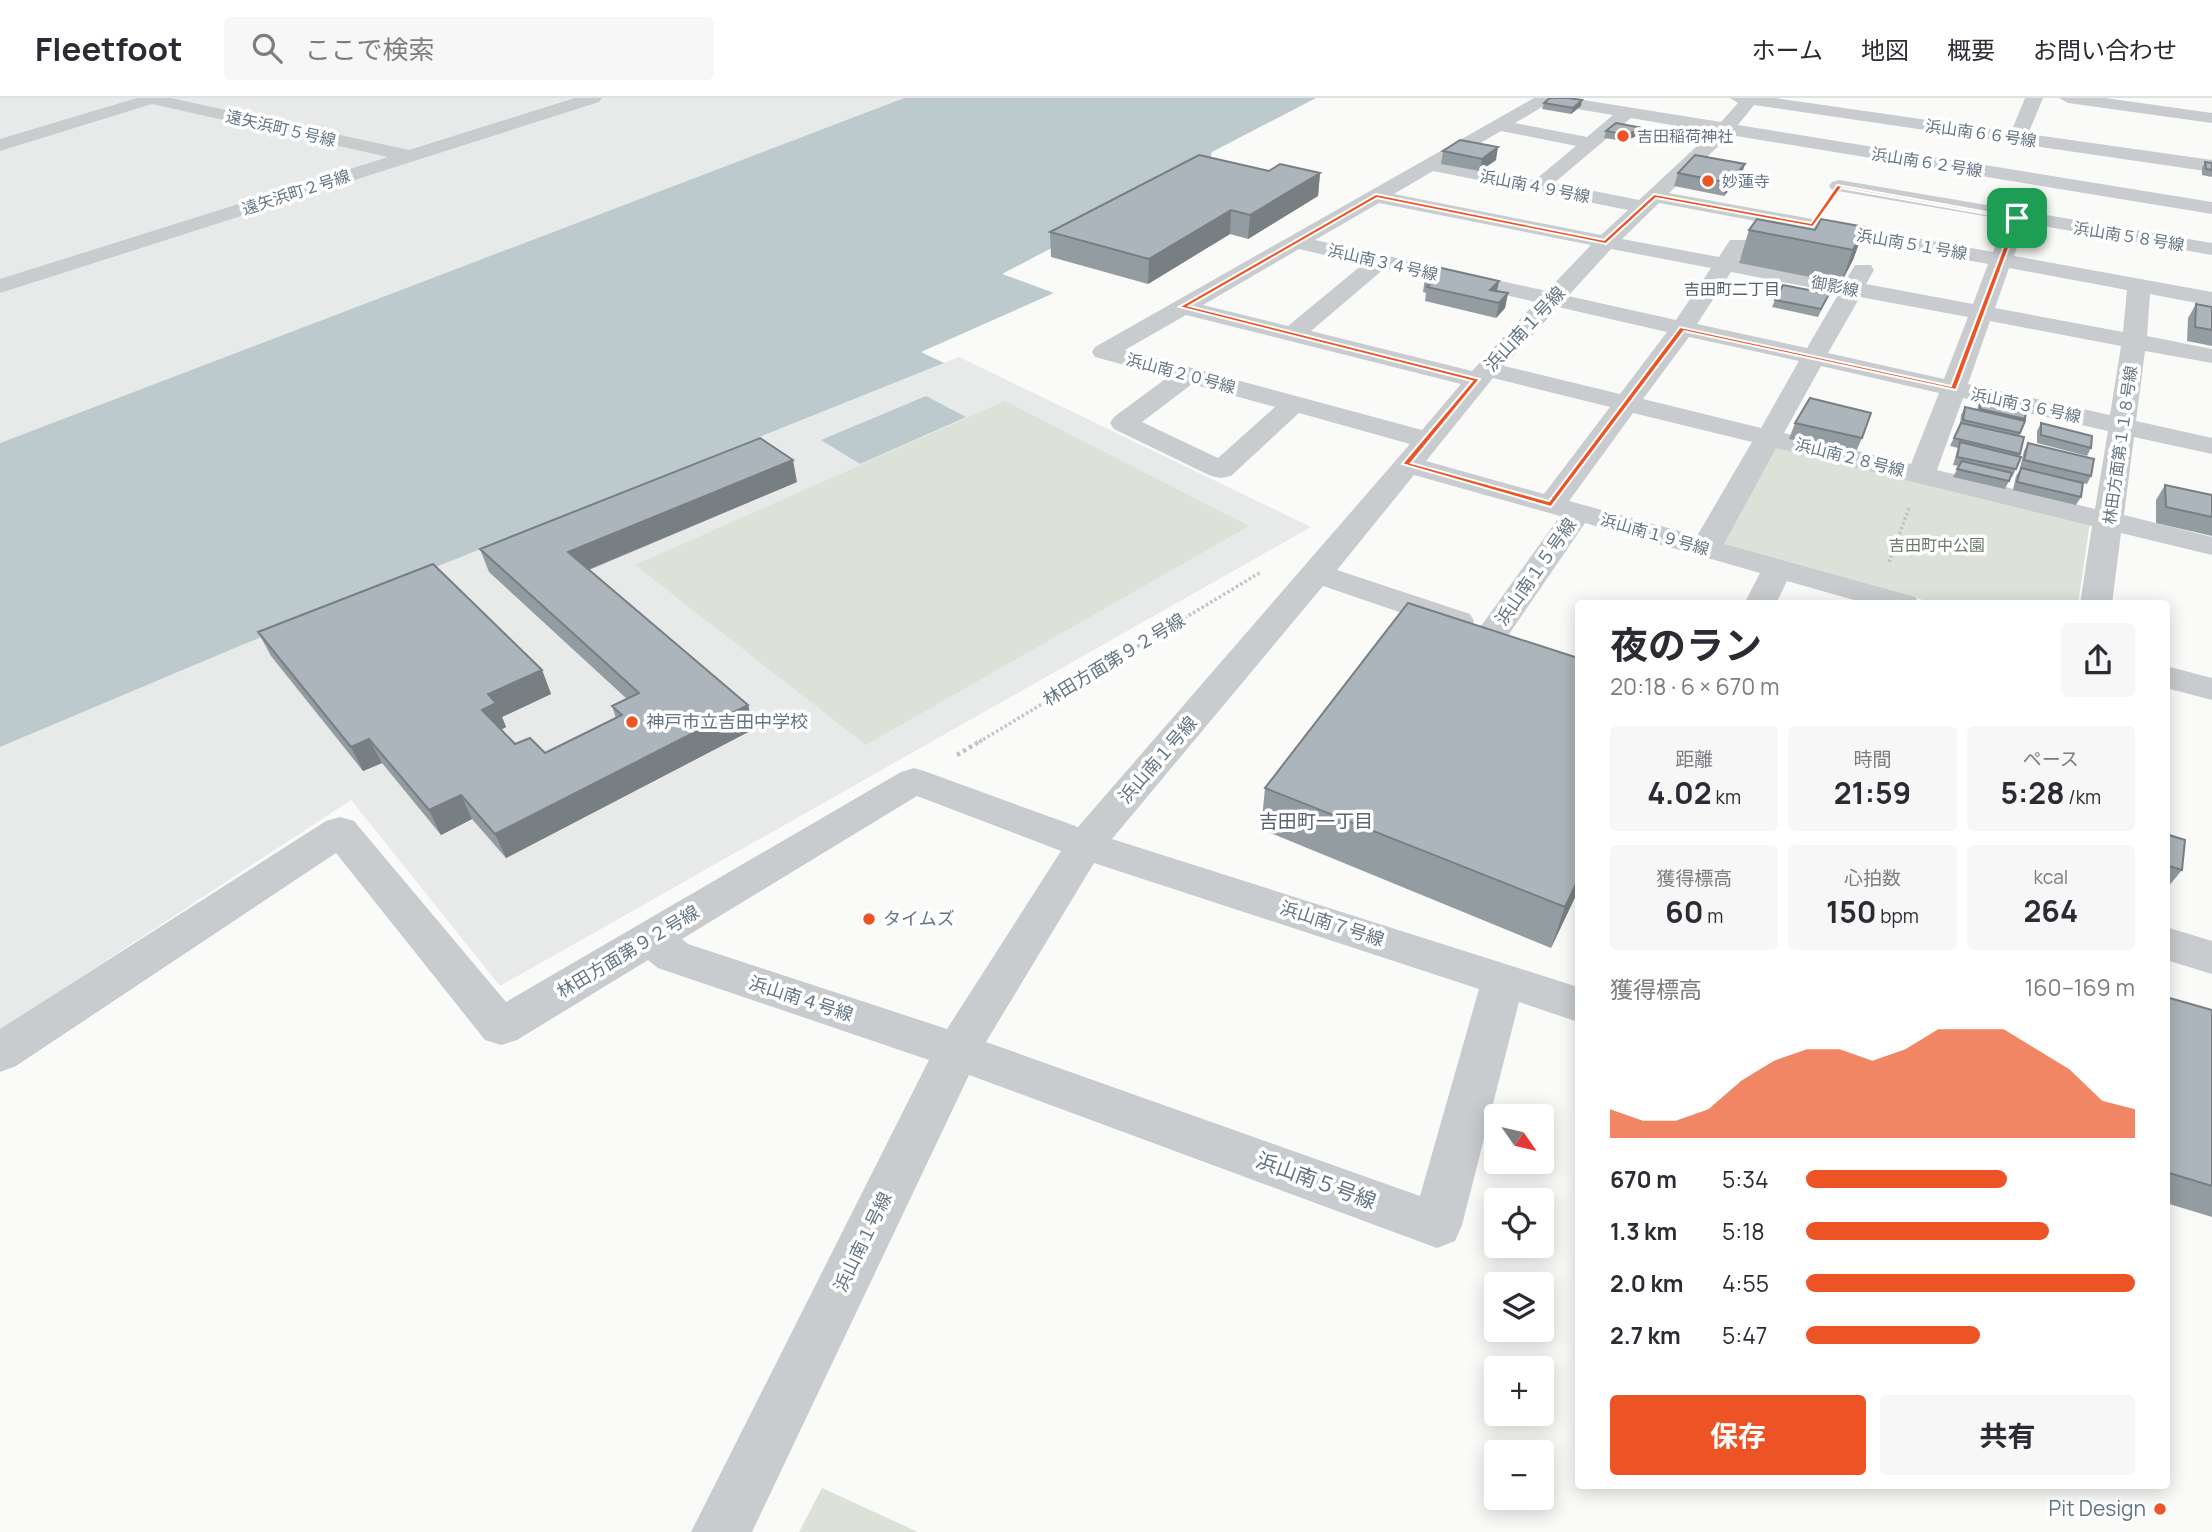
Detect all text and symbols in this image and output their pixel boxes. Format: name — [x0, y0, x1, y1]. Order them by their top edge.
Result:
search box — [224, 17, 714, 80]
text: Fleetfoot — [35, 26, 182, 71]
icon: search — [248, 29, 286, 67]
text: ここで検索 — [304, 31, 434, 67]
text: ホーム — [1752, 33, 1823, 66]
text: 地図 — [1861, 33, 1909, 66]
text: 概要 — [1947, 33, 1995, 66]
text: お問い合わせ — [2033, 33, 2177, 66]
street label: 遠矢浜町５号線 — [224, 105, 338, 151]
street label: 浜山南６６号線 — [1924, 114, 2038, 152]
place label: 吉田稲荷神社 — [1637, 125, 1733, 147]
marker: 吉田稲荷神社 — [1615, 128, 1631, 144]
street label: 浜山南６２号線 — [1870, 142, 1984, 182]
street label: 遠矢浜町２号線 — [239, 164, 353, 220]
street label: 浜山南４９号線 — [1478, 165, 1592, 207]
place label: 妙蓮寺 — [1722, 170, 1770, 192]
marker: 妙蓮寺 — [1700, 173, 1716, 189]
pin — [1987, 188, 2047, 248]
icon: arrive — [1998, 199, 2036, 237]
street label: 浜山南５８号線 — [2072, 216, 2186, 256]
street label: 浜山南５１号線 — [1855, 223, 1969, 265]
street label: 浜山南３４号線 — [1326, 239, 1440, 285]
street label: 御影線 — [1809, 271, 1861, 301]
district label: 吉田町二丁目 — [1684, 278, 1780, 300]
street label: 浜山南１号線 — [1479, 281, 1570, 376]
street label: 浜山南２０号線 — [1124, 348, 1238, 398]
street label: 林田方面第１１８号線 — [2098, 364, 2142, 526]
street label: 浜山南３６号線 — [1969, 383, 2083, 427]
street label: 浜山南２８号線 — [1793, 433, 1907, 481]
street label: 浜山南１９号線 — [1598, 508, 1712, 560]
street label: 浜山南１５号線 — [1489, 513, 1581, 630]
park label: 吉田町中公園 — [1889, 534, 1985, 556]
street label: 林田方面第９２号線 — [1038, 607, 1189, 711]
text: 夜のラン — [1610, 618, 1762, 670]
button: share — [2061, 623, 2135, 697]
text: 20:18 · 6 × 670 m — [1610, 670, 1779, 702]
place label: 神戸市立吉田中学校 — [646, 709, 808, 733]
street label: 浜山南１号線 — [1113, 711, 1202, 808]
marker: 神戸市立吉田中学校 — [624, 714, 640, 730]
text: 距離 — [1675, 746, 1713, 772]
text: 時間 — [1853, 746, 1892, 772]
text: ペース — [2023, 746, 2079, 772]
text: 4.02 — [1647, 772, 1712, 813]
text: 21:59 — [1834, 772, 1911, 813]
text: 5:28 — [2000, 772, 2065, 813]
text: km — [1712, 784, 1741, 810]
text: /km — [2065, 784, 2101, 810]
district label: 吉田町一丁目 — [1259, 808, 1373, 834]
text: kcal — [2033, 864, 2068, 890]
text: 獲得標高 — [1656, 865, 1732, 891]
text: 心拍数 — [1844, 865, 1901, 891]
text: 264 — [2023, 890, 2078, 931]
text: 60 — [1665, 891, 1703, 932]
text: 150 — [1826, 891, 1877, 932]
street label: 浜山南７号線 — [1277, 895, 1387, 951]
street label: 林田方面第９２号線 — [552, 899, 703, 1003]
text: m — [1703, 903, 1723, 929]
text: bpm — [1877, 903, 1919, 929]
place label: タイムズ — [883, 906, 955, 930]
marker: タイムズ — [861, 911, 877, 927]
street label: 浜山南４号線 — [746, 970, 856, 1026]
text: 160–169 m — [2024, 971, 2135, 1003]
text: 獲得標高 — [1610, 973, 1702, 1005]
north arrow — [1484, 1104, 1554, 1174]
map controls — [1484, 1104, 1554, 1510]
street label: 浜山南５号線 — [1252, 1145, 1380, 1215]
text: 670 m — [1610, 1163, 1677, 1195]
text: 5:34 — [1722, 1163, 1768, 1195]
street label: 浜山南１号線 — [828, 1188, 897, 1295]
button: locate — [1484, 1188, 1554, 1258]
text: 1.3 km — [1610, 1215, 1677, 1247]
text: 5:18 — [1722, 1215, 1764, 1247]
text: 2.0 km — [1610, 1267, 1683, 1299]
text: 4:55 — [1722, 1267, 1769, 1299]
button: layers — [1484, 1272, 1554, 1342]
text: 2.7 km — [1610, 1319, 1681, 1351]
text: 5:47 — [1722, 1319, 1767, 1351]
button: + — [1484, 1356, 1554, 1426]
button: 保存 — [1610, 1395, 1866, 1475]
button: 共有 — [1880, 1395, 2135, 1475]
button: − — [1484, 1440, 1554, 1510]
place label: Pit Design — [2049, 1494, 2146, 1522]
marker: Pit Design — [2152, 1501, 2168, 1517]

